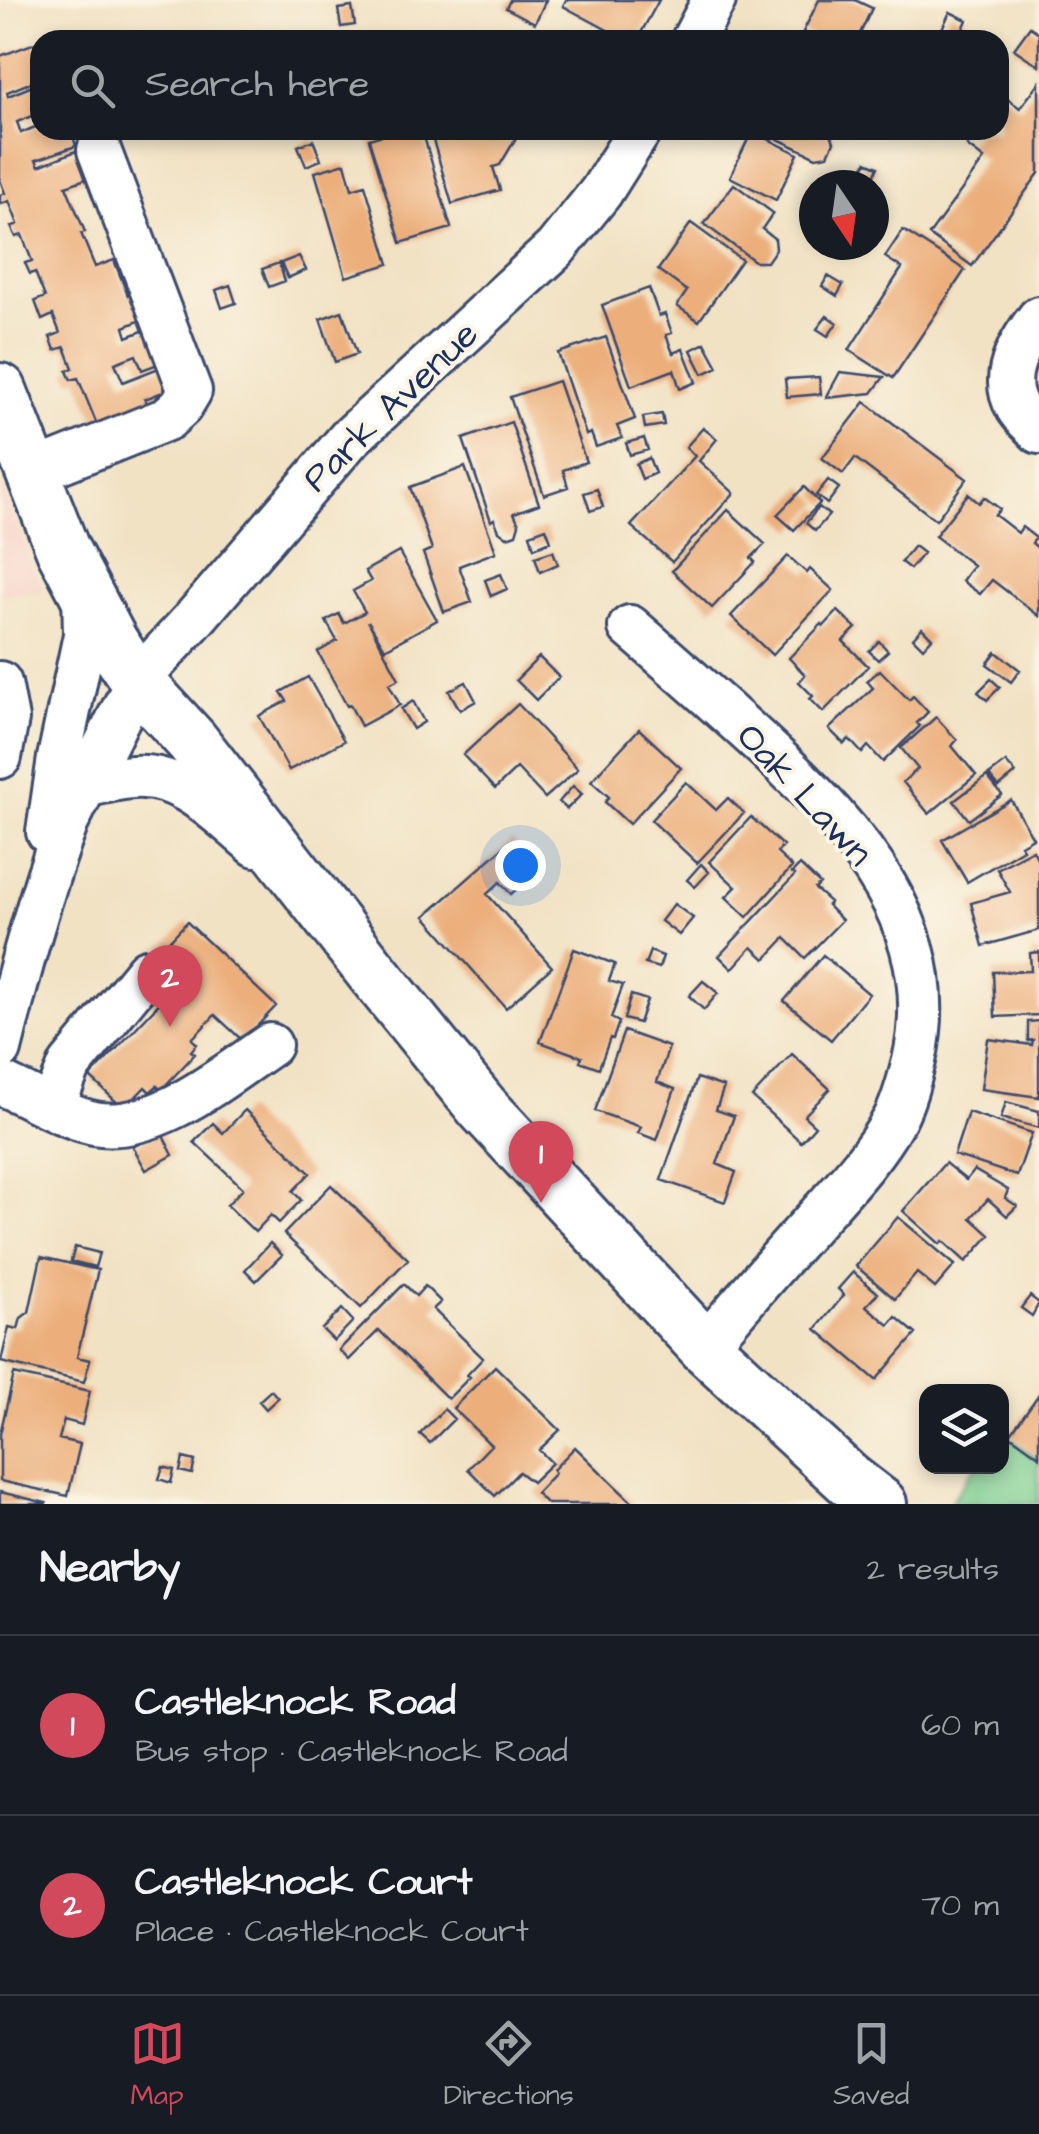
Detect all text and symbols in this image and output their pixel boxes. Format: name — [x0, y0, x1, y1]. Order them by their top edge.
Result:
search box — [30, 30, 1009, 140]
icon: search — [65, 58, 120, 113]
text: Search here — [145, 59, 369, 111]
north arrow — [799, 170, 889, 260]
street label: Park Avenue — [291, 310, 491, 504]
street label: Oak Lawn — [724, 712, 884, 878]
your location — [495, 840, 546, 891]
pin: 2 — [138, 944, 202, 1027]
pin: 1 — [508, 1120, 574, 1203]
map controls — [919, 1384, 1009, 1474]
button: layers — [919, 1384, 1009, 1474]
text: Nearby — [40, 1540, 180, 1598]
text: 2 results — [867, 1547, 999, 1592]
text: Castleknock Road — [135, 1677, 456, 1729]
text: 1 — [70, 1703, 75, 1748]
text: 60 m — [921, 1703, 999, 1748]
text: Bus stop · Castleknock Road — [135, 1729, 568, 1774]
text: Castleknock Court — [135, 1857, 472, 1909]
text: 2 — [63, 1883, 82, 1928]
text: 70 m — [921, 1883, 999, 1928]
text: Place · Castleknock Court — [135, 1909, 529, 1954]
tab: Map — [130, 2016, 185, 2115]
tab: Directions — [444, 2016, 574, 2115]
tab: Saved — [833, 2016, 909, 2115]

